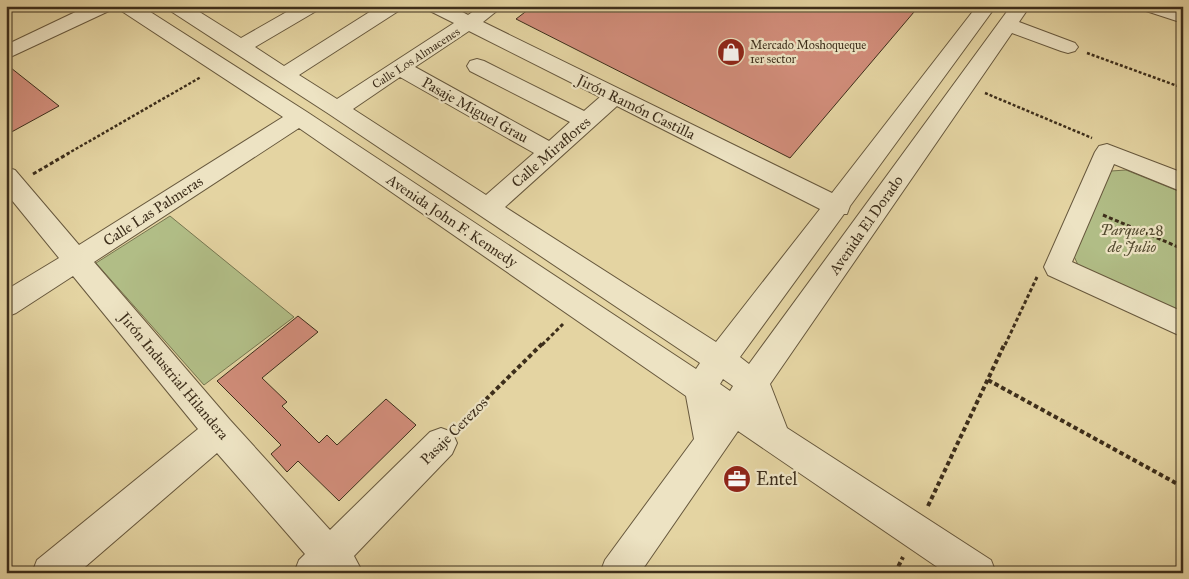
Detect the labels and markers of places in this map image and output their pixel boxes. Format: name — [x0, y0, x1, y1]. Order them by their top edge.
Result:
shop icon: Mercado Moshoqueque 1er sector — [716, 37, 746, 67]
place label: Mercado Moshoqueque 1er sector — [750, 38, 866, 66]
office icon: Entel — [722, 464, 752, 494]
place label: Entel — [756, 468, 797, 490]

